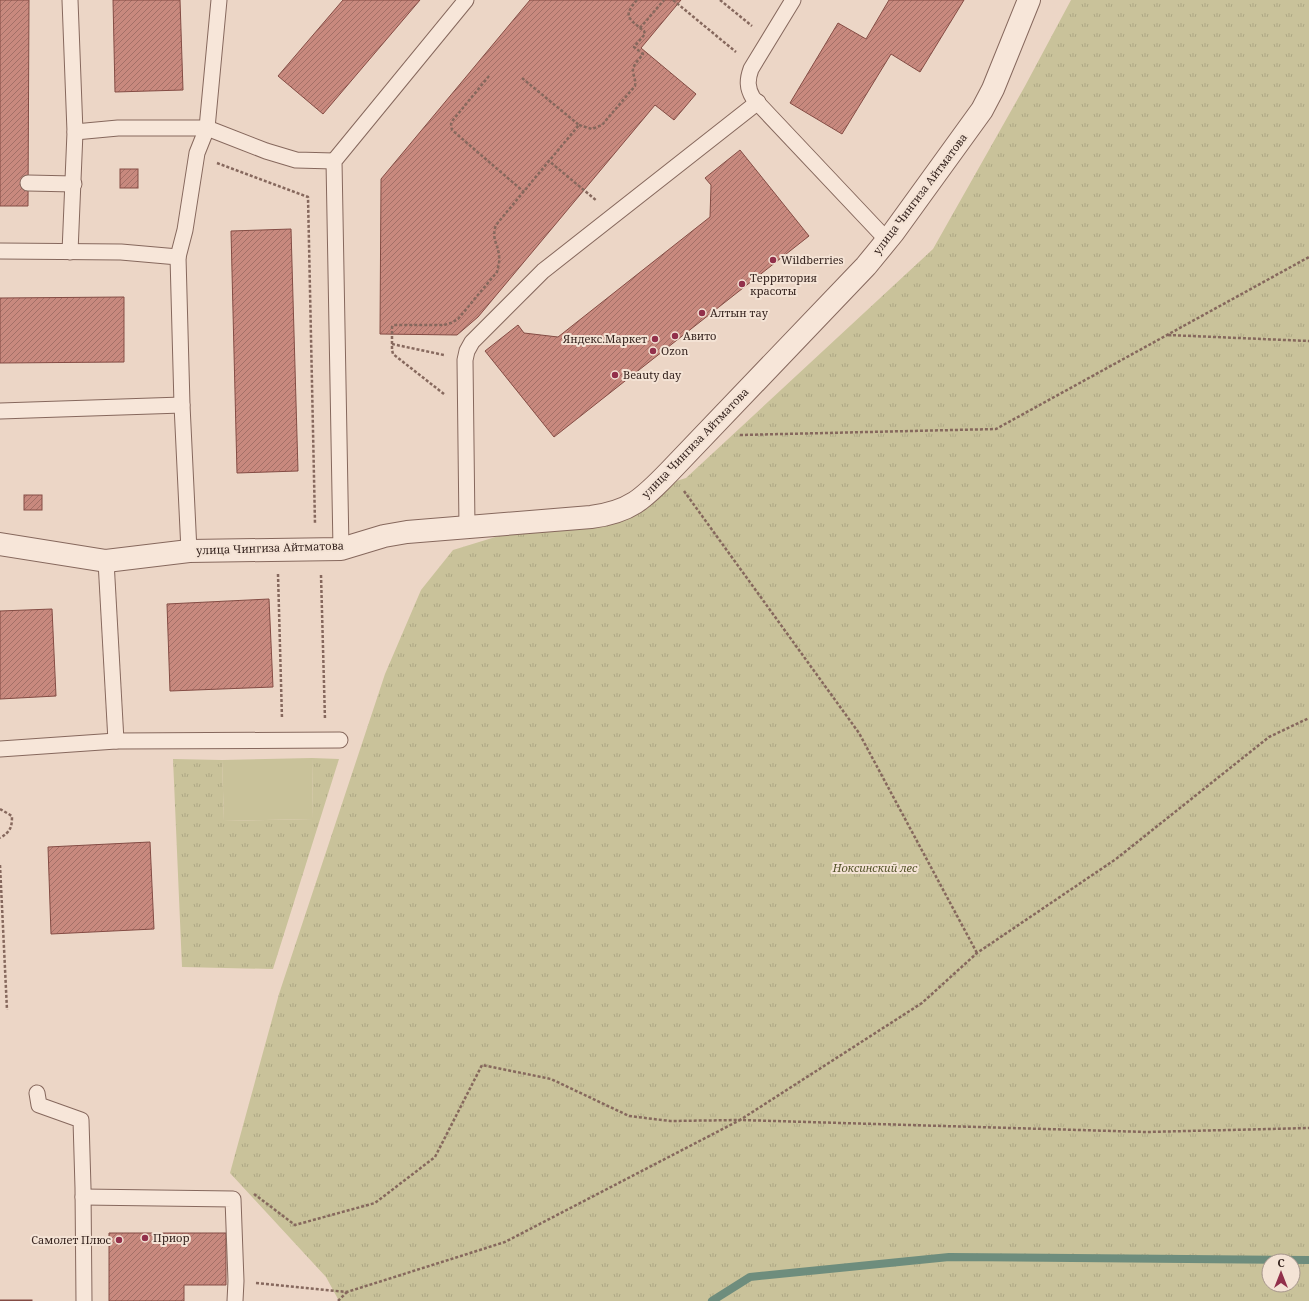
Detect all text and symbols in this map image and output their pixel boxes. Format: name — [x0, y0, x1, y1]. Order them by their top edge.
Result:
street label: улица Чингиза Айтматова — [869, 130, 970, 257]
place label: Wildberries — [781, 252, 844, 267]
marker: Wildberries — [768, 255, 778, 265]
place label: Территория красоты — [750, 270, 817, 298]
marker: Территория красоты — [737, 279, 747, 289]
place label: Алтын тау — [710, 305, 769, 320]
marker: Алтын тау — [697, 308, 707, 318]
place label: Авито — [683, 328, 716, 343]
place label: Яндекс.Маркет — [562, 331, 647, 346]
marker: Авито — [670, 331, 680, 341]
marker: Яндекс.Маркет — [650, 334, 660, 344]
place label: Ozon — [661, 343, 688, 358]
marker: Ozon — [648, 346, 658, 356]
place label: Beauty day — [623, 367, 682, 382]
marker: Beauty day — [610, 370, 620, 380]
street label: улица Чингиза Айтматова — [638, 384, 751, 501]
street label: улица Чингиза Айтматова — [196, 537, 344, 558]
park label: Ноксинский лес — [832, 860, 918, 875]
place label: Приор — [153, 1230, 189, 1245]
place label: Самолет Плюс — [31, 1232, 112, 1247]
marker: Приор — [140, 1233, 150, 1243]
marker: Самолет Плюс — [114, 1235, 124, 1245]
north arrow — [1261, 1253, 1301, 1293]
text: С — [1277, 1255, 1285, 1270]

